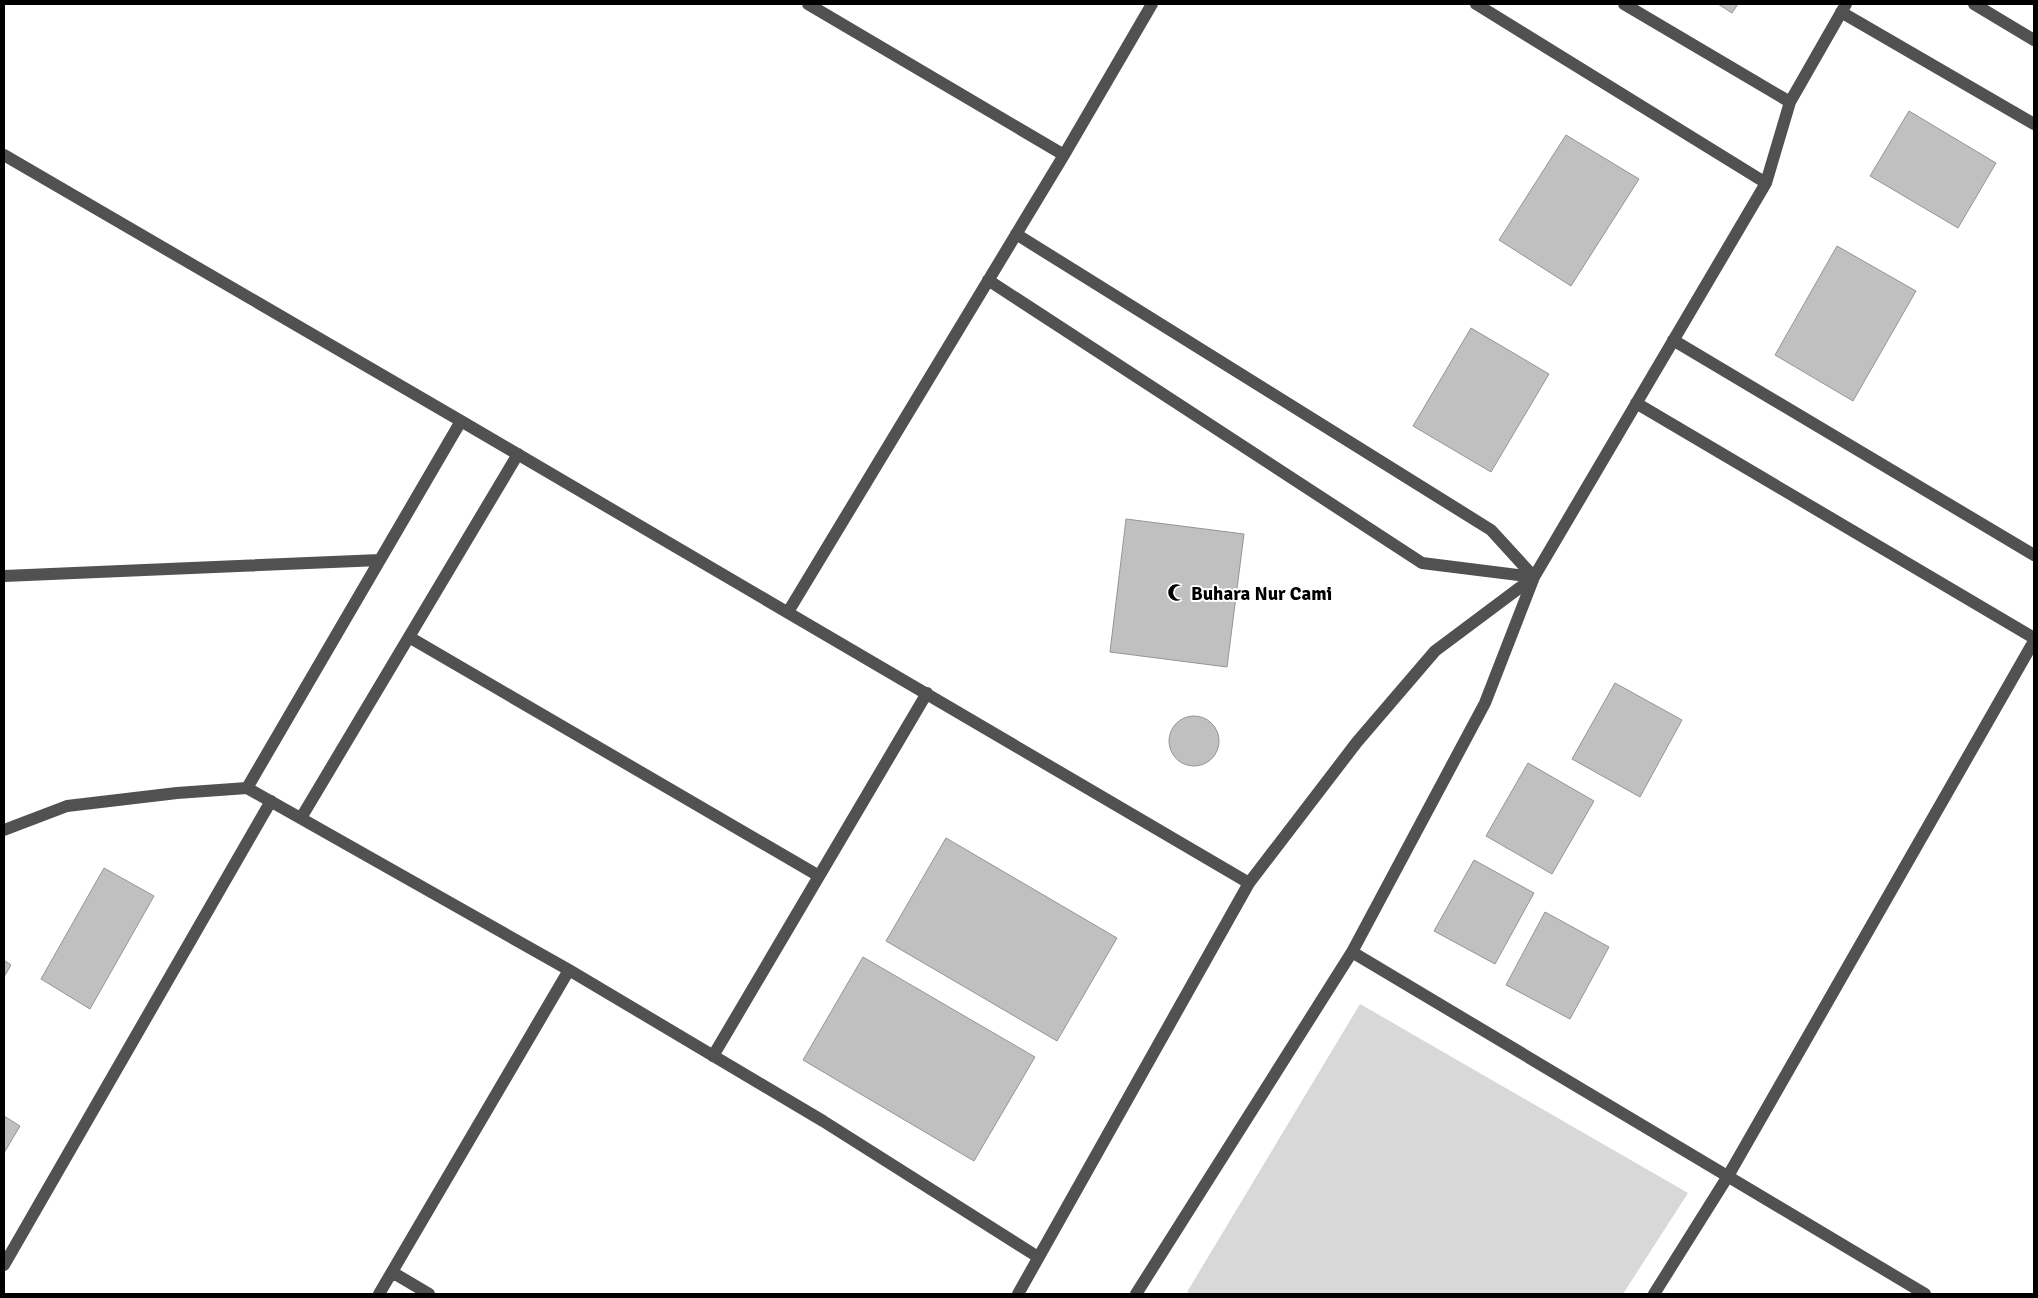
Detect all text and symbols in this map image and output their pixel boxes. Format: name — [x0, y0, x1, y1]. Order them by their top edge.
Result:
place label: Buhara Nur Cami — [1191, 582, 1332, 606]
mosque icon: Buhara Nur Cami — [1167, 583, 1187, 603]

